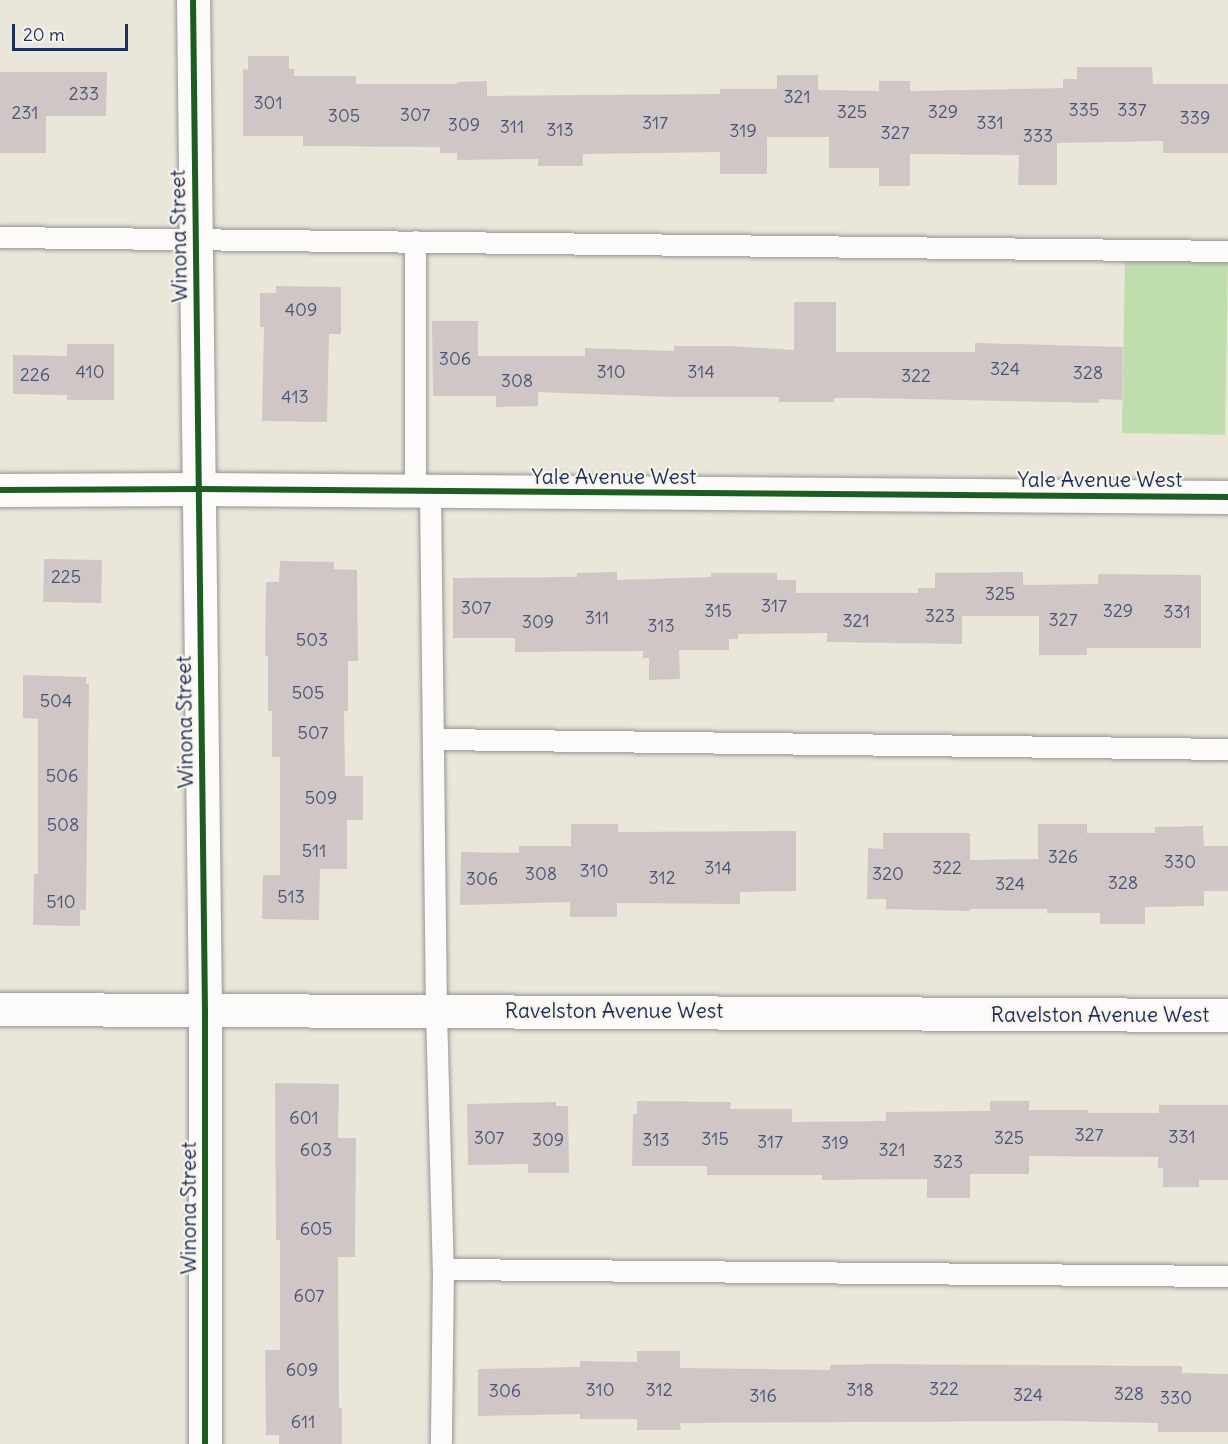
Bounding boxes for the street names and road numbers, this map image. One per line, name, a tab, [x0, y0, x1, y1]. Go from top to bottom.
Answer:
street label: Winona Street	[165, 169, 193, 303]
street label: Yale Avenue West	[532, 464, 696, 490]
street label: Yale Avenue West	[1018, 467, 1182, 493]
street label: Winona Street	[171, 655, 199, 789]
street label: Ravelston Avenue West	[505, 998, 723, 1024]
street label: Ravelston Avenue West	[991, 1002, 1209, 1028]
street label: Winona Street	[176, 1142, 202, 1274]

